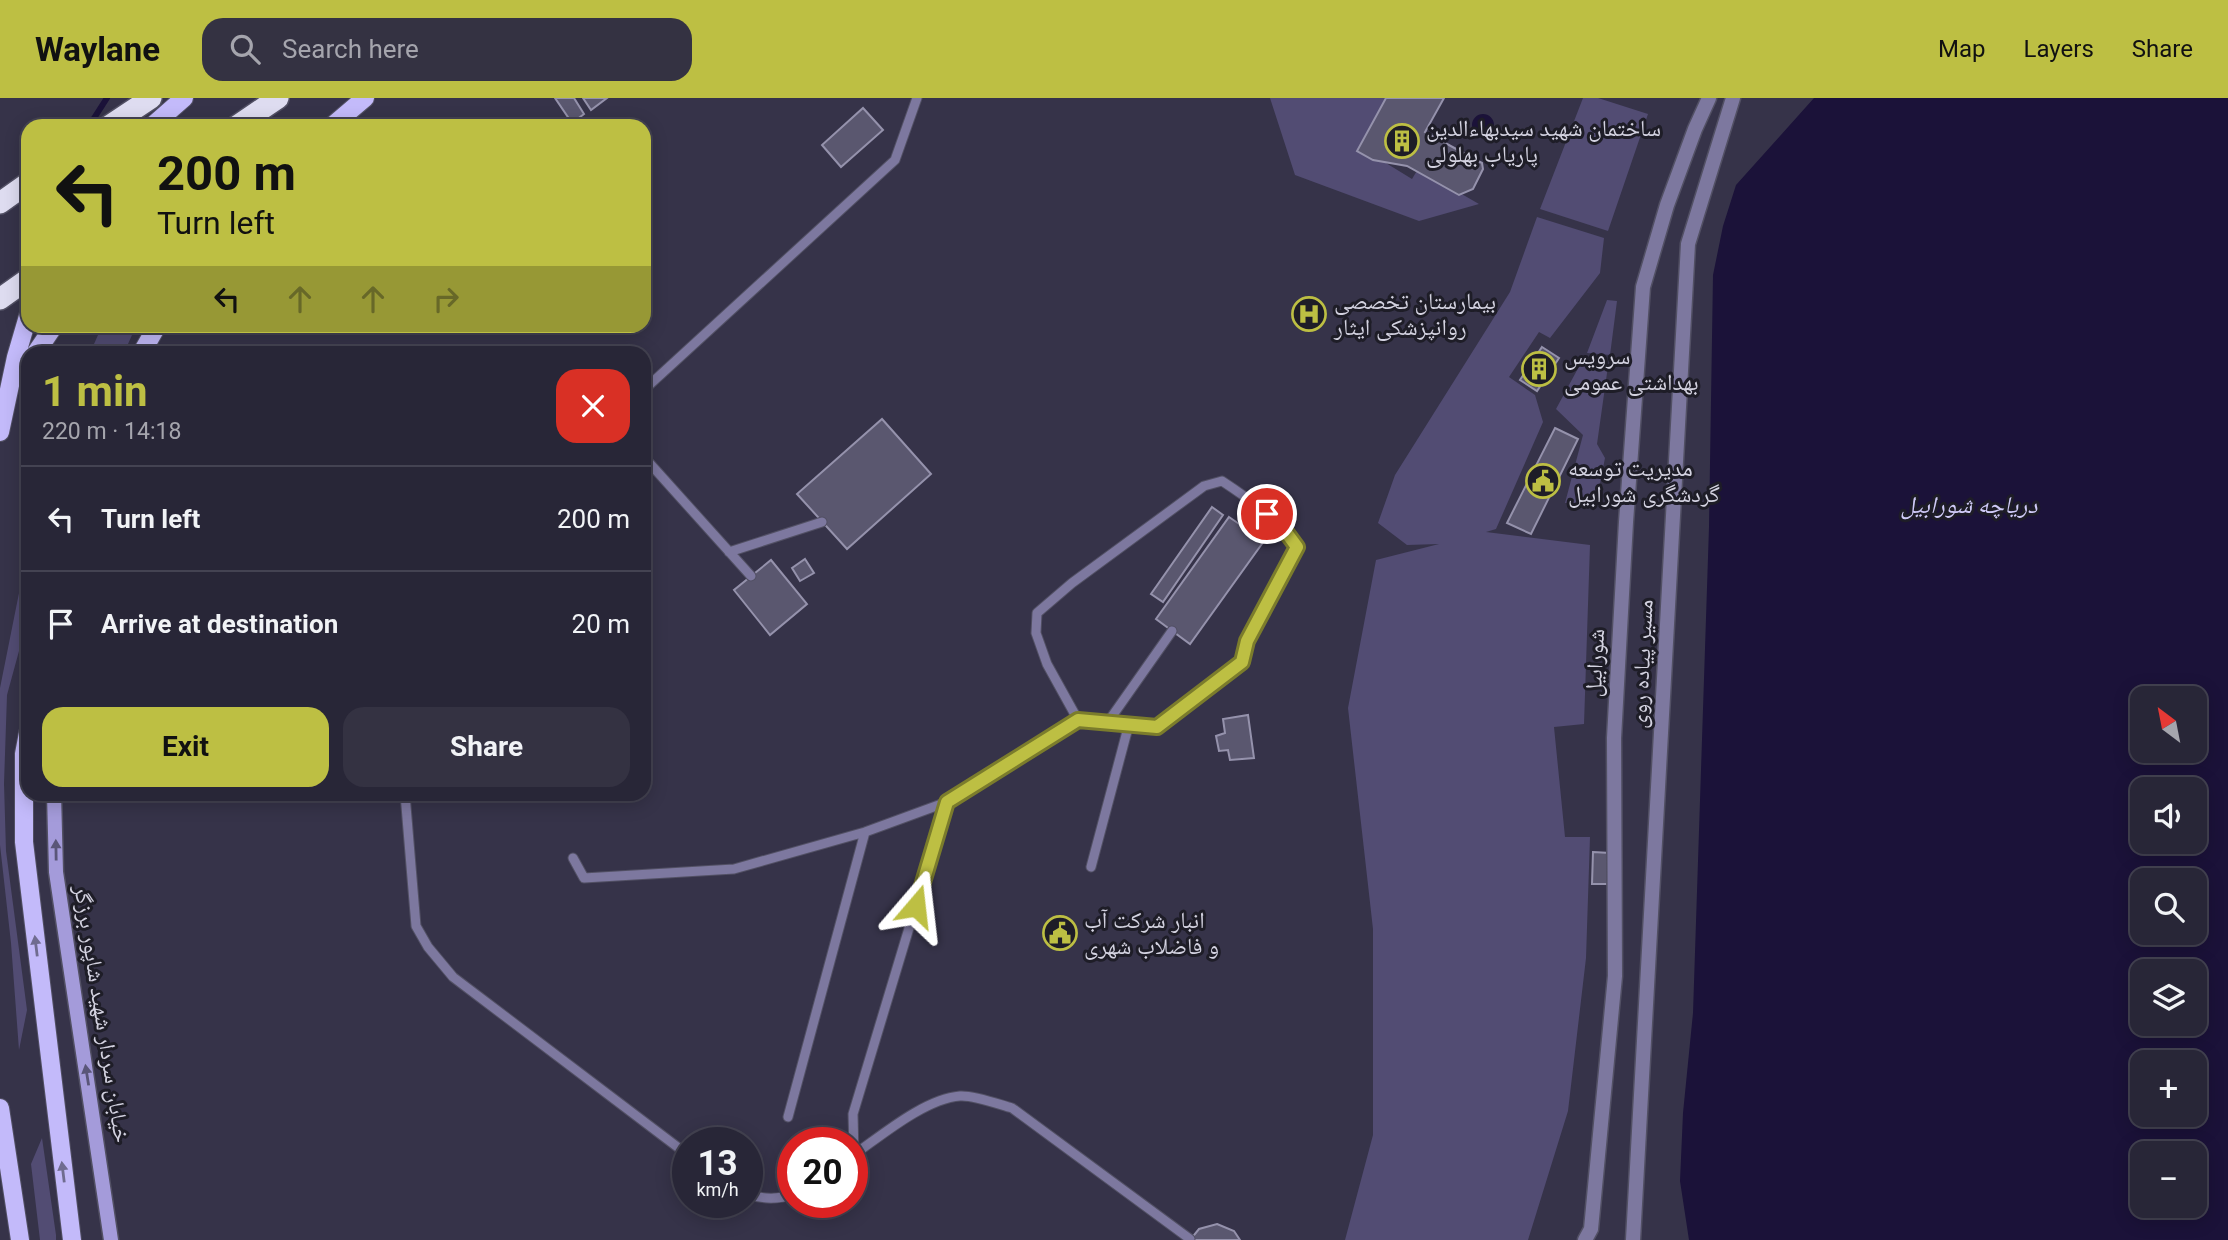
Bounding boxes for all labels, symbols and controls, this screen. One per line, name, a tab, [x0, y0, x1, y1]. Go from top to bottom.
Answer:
search box	[202, 18, 692, 81]
text: Waylane	[35, 30, 160, 69]
icon: search	[226, 30, 264, 68]
text: Search here	[282, 34, 419, 64]
text: Map	[1938, 35, 1986, 63]
text: Layers	[2024, 35, 2094, 63]
text: Share	[2132, 35, 2193, 63]
place label: ساختمان شهید سیدبهاءالدین پاریاب بهلولی	[1426, 115, 1661, 168]
building icon: ساختمان شهید سیدبهاءالدین پاریاب بهلولی	[1383, 122, 1421, 160]
text: 200 m	[157, 145, 296, 202]
icon: left	[42, 147, 133, 238]
text: Turn left	[157, 204, 275, 242]
icon: left	[208, 280, 246, 318]
icon: ahead	[281, 280, 319, 318]
icon: ahead	[354, 280, 392, 318]
icon: right	[427, 280, 465, 318]
place label: بیمارستان تخصصی روانپزشکی ایثار	[1333, 288, 1496, 341]
hospital icon: بیمارستان تخصصی روانپزشکی ایثار	[1290, 295, 1328, 333]
place label: سرویس بهداشتی عمومی	[1564, 343, 1699, 396]
building icon: سرویس بهداشتی عمومی	[1520, 350, 1558, 388]
text: 1 min	[42, 367, 148, 416]
button: close	[556, 369, 630, 443]
text: 220 m · 14:18	[42, 418, 181, 445]
place label: مدیریت توسعه گردشگری شورابیل	[1568, 455, 1720, 508]
public building icon: مدیریت توسعه گردشگری شورابیل	[1524, 462, 1562, 500]
pin	[1237, 484, 1297, 544]
water label: دریاچه شورابیل	[1901, 491, 2038, 520]
icon: arrive	[1248, 495, 1286, 533]
icon: left	[42, 500, 80, 538]
text: Turn left	[101, 504, 200, 534]
text: 200 m	[557, 504, 630, 534]
street label: مسیر پیاده روی	[1625, 599, 1659, 729]
icon: arrive	[42, 605, 80, 643]
text: Arrive at destination	[101, 609, 338, 639]
text: 20 m	[572, 609, 630, 639]
street label: شورابیل	[1580, 628, 1610, 698]
north arrow	[2130, 686, 2207, 763]
map controls	[2130, 686, 2207, 1218]
button: Exit	[42, 707, 329, 787]
button: Share	[343, 707, 630, 787]
button: sound	[2130, 777, 2207, 854]
one-way arrow	[50, 839, 61, 861]
button: search	[2130, 868, 2207, 945]
position arrow	[879, 869, 953, 943]
street label: خیابان سردار شهید شاپور برزگر	[68, 882, 136, 1145]
place label: انبار شرکت آب و فاضلاب شهری	[1084, 907, 1219, 960]
public building icon: انبار شرکت آب و فاضلاب شهری	[1041, 914, 1079, 952]
one-way arrow	[30, 935, 41, 957]
button: layers	[2130, 959, 2207, 1036]
button: +	[2130, 1050, 2207, 1127]
one-way arrow	[81, 1064, 92, 1086]
speed limit sign: 20	[777, 1127, 868, 1218]
button: −	[2130, 1141, 2207, 1218]
text: 13	[697, 1143, 738, 1184]
one-way arrow	[58, 1161, 69, 1183]
text: km/h	[696, 1179, 739, 1200]

